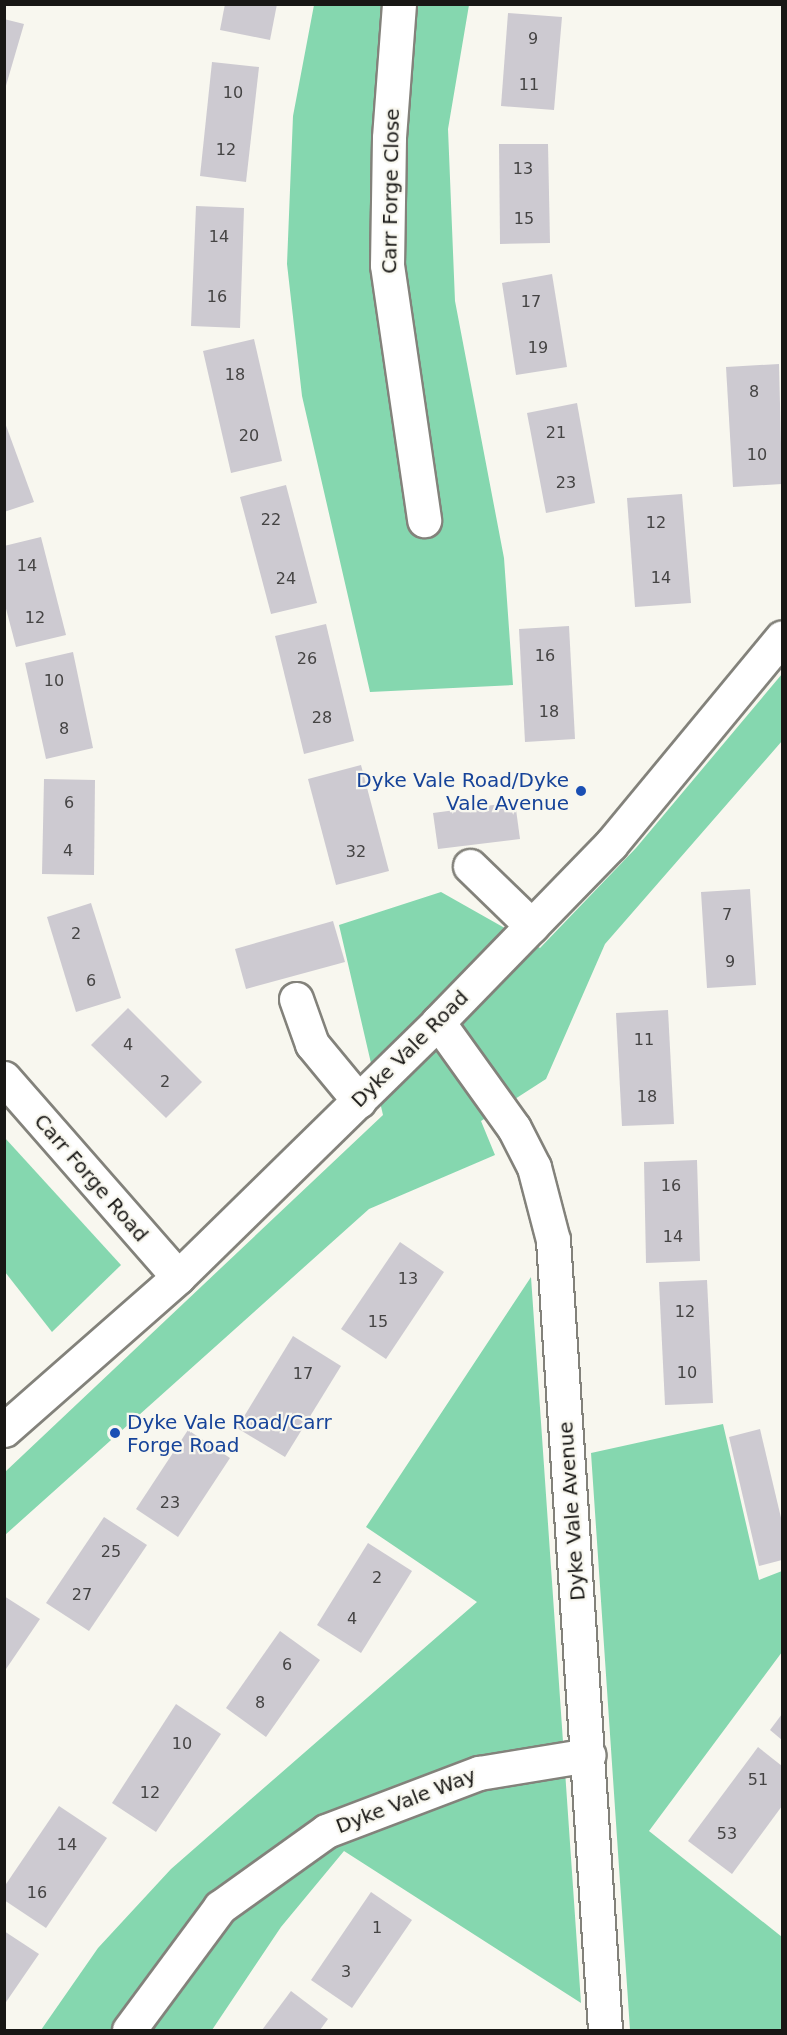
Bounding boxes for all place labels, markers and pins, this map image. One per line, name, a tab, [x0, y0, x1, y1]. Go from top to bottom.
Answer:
place label: Dyke Vale Road/Dyke Vale Avenue	[356, 768, 569, 815]
marker: Dyke Vale Road/Dyke Vale Avenue	[574, 784, 588, 798]
place label: Dyke Vale Road/Carr Forge Road	[127, 1410, 332, 1457]
marker: Dyke Vale Road/Carr Forge Road	[108, 1426, 122, 1440]

